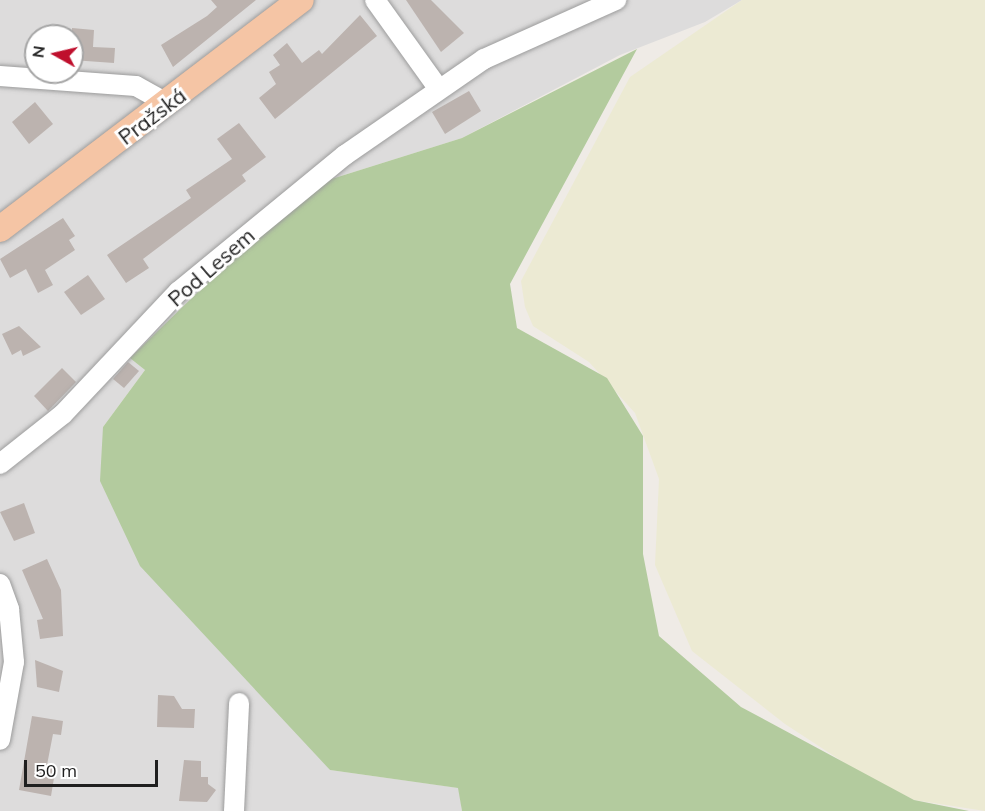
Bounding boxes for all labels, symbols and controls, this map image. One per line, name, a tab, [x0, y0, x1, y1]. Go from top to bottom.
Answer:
north arrow	[24, 24, 84, 84]
text: N	[27, 44, 49, 59]
street label: Pražská	[113, 82, 191, 150]
street label: Pod Lesem	[163, 223, 259, 311]
scale bar	[27, 748, 160, 786]
text: 50 m	[35, 759, 77, 782]

